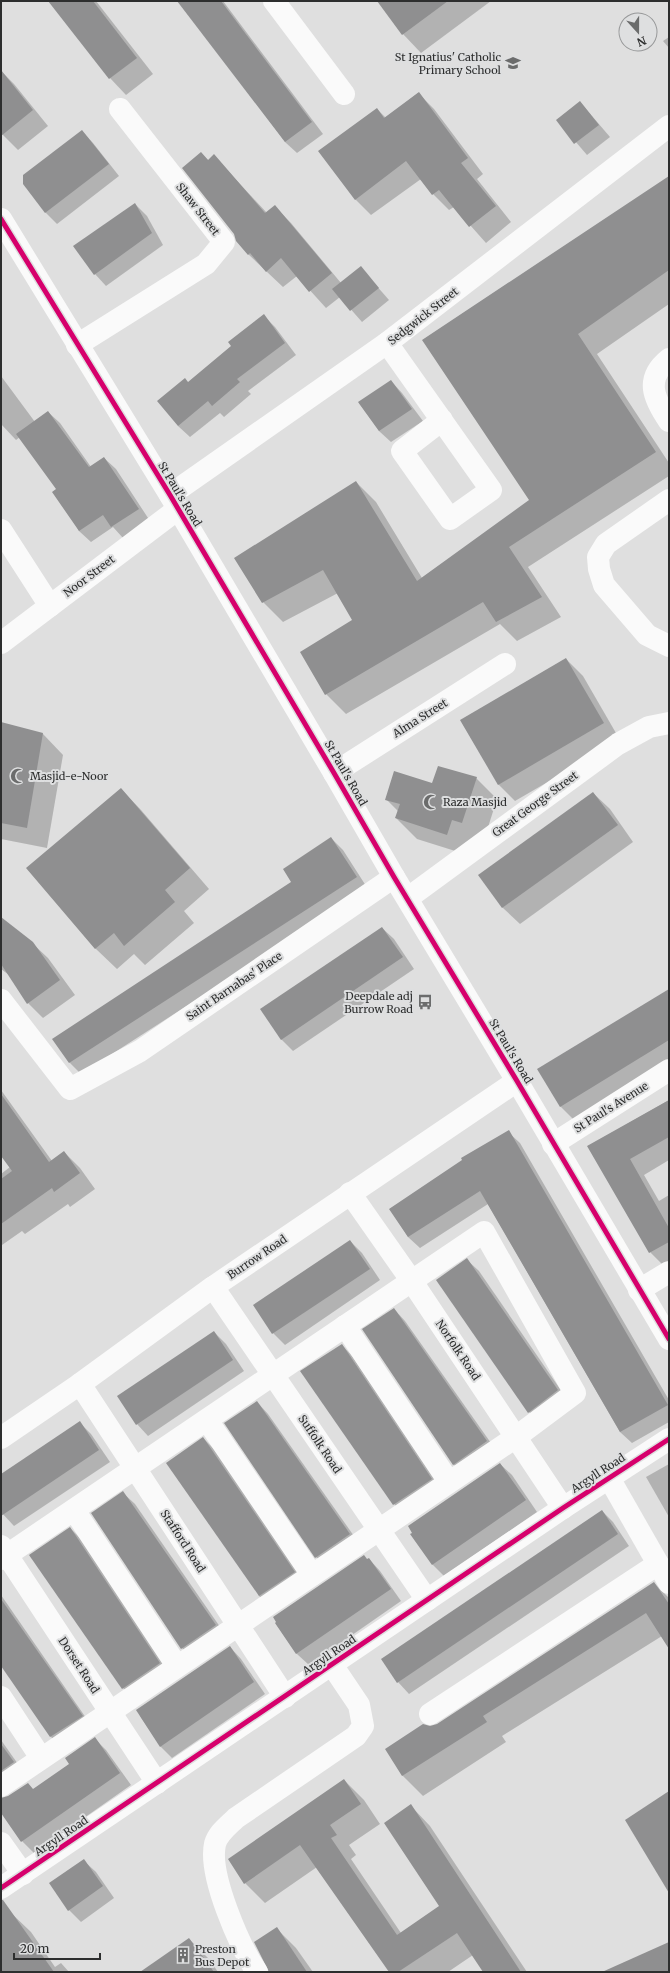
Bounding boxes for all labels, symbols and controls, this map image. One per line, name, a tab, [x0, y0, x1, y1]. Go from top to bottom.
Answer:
north arrow	[618, 12, 658, 52]
text: N	[635, 33, 648, 50]
place label: St Ignatius' Catholic Primary School	[395, 50, 502, 77]
school or university icon: St Ignatius' Catholic Primary School	[504, 54, 522, 72]
street label: Shaw Street	[173, 180, 223, 239]
street label: Sedgwick Street	[385, 284, 462, 348]
street label: St Paul's Road	[155, 459, 205, 529]
street label: Noor Street	[61, 552, 118, 600]
street label: Alma Street	[389, 695, 451, 741]
street label: St Paul's Road	[322, 738, 371, 809]
mosque icon: Masjid-e-Noor	[9, 767, 27, 785]
street label: Great George Street	[489, 768, 581, 840]
place label: Masjid-e-Noor	[30, 769, 108, 783]
mosque icon: Raza Masjid	[422, 793, 440, 811]
place label: Raza Masjid	[443, 795, 507, 809]
street label: Saint Barnabas' Place	[183, 948, 285, 1023]
place label: Deepdale adj Burrow Road	[344, 989, 413, 1016]
bus stop icon: Deepdale adj Burrow Road	[416, 993, 434, 1011]
street label: St Paul's Road	[486, 1016, 536, 1086]
street label: St Paul's Avenue	[571, 1078, 651, 1135]
street label: Burrow Road	[225, 1232, 290, 1282]
street label: Norfolk Road	[433, 1317, 484, 1383]
street label: Suffolk Road	[295, 1412, 345, 1476]
street label: Argyll Road	[567, 1450, 628, 1496]
street label: Stafford Road	[158, 1507, 209, 1575]
street label: Argyll Road	[299, 1632, 359, 1679]
street label: Dorset Road	[56, 1634, 103, 1696]
street label: Argyll Road	[31, 1813, 91, 1860]
scale bar	[14, 1935, 100, 1961]
text: 20 m	[20, 1941, 49, 1956]
place label: Preston Bus Depot	[195, 1942, 250, 1969]
building icon: Preston Bus Depot	[174, 1946, 192, 1964]

